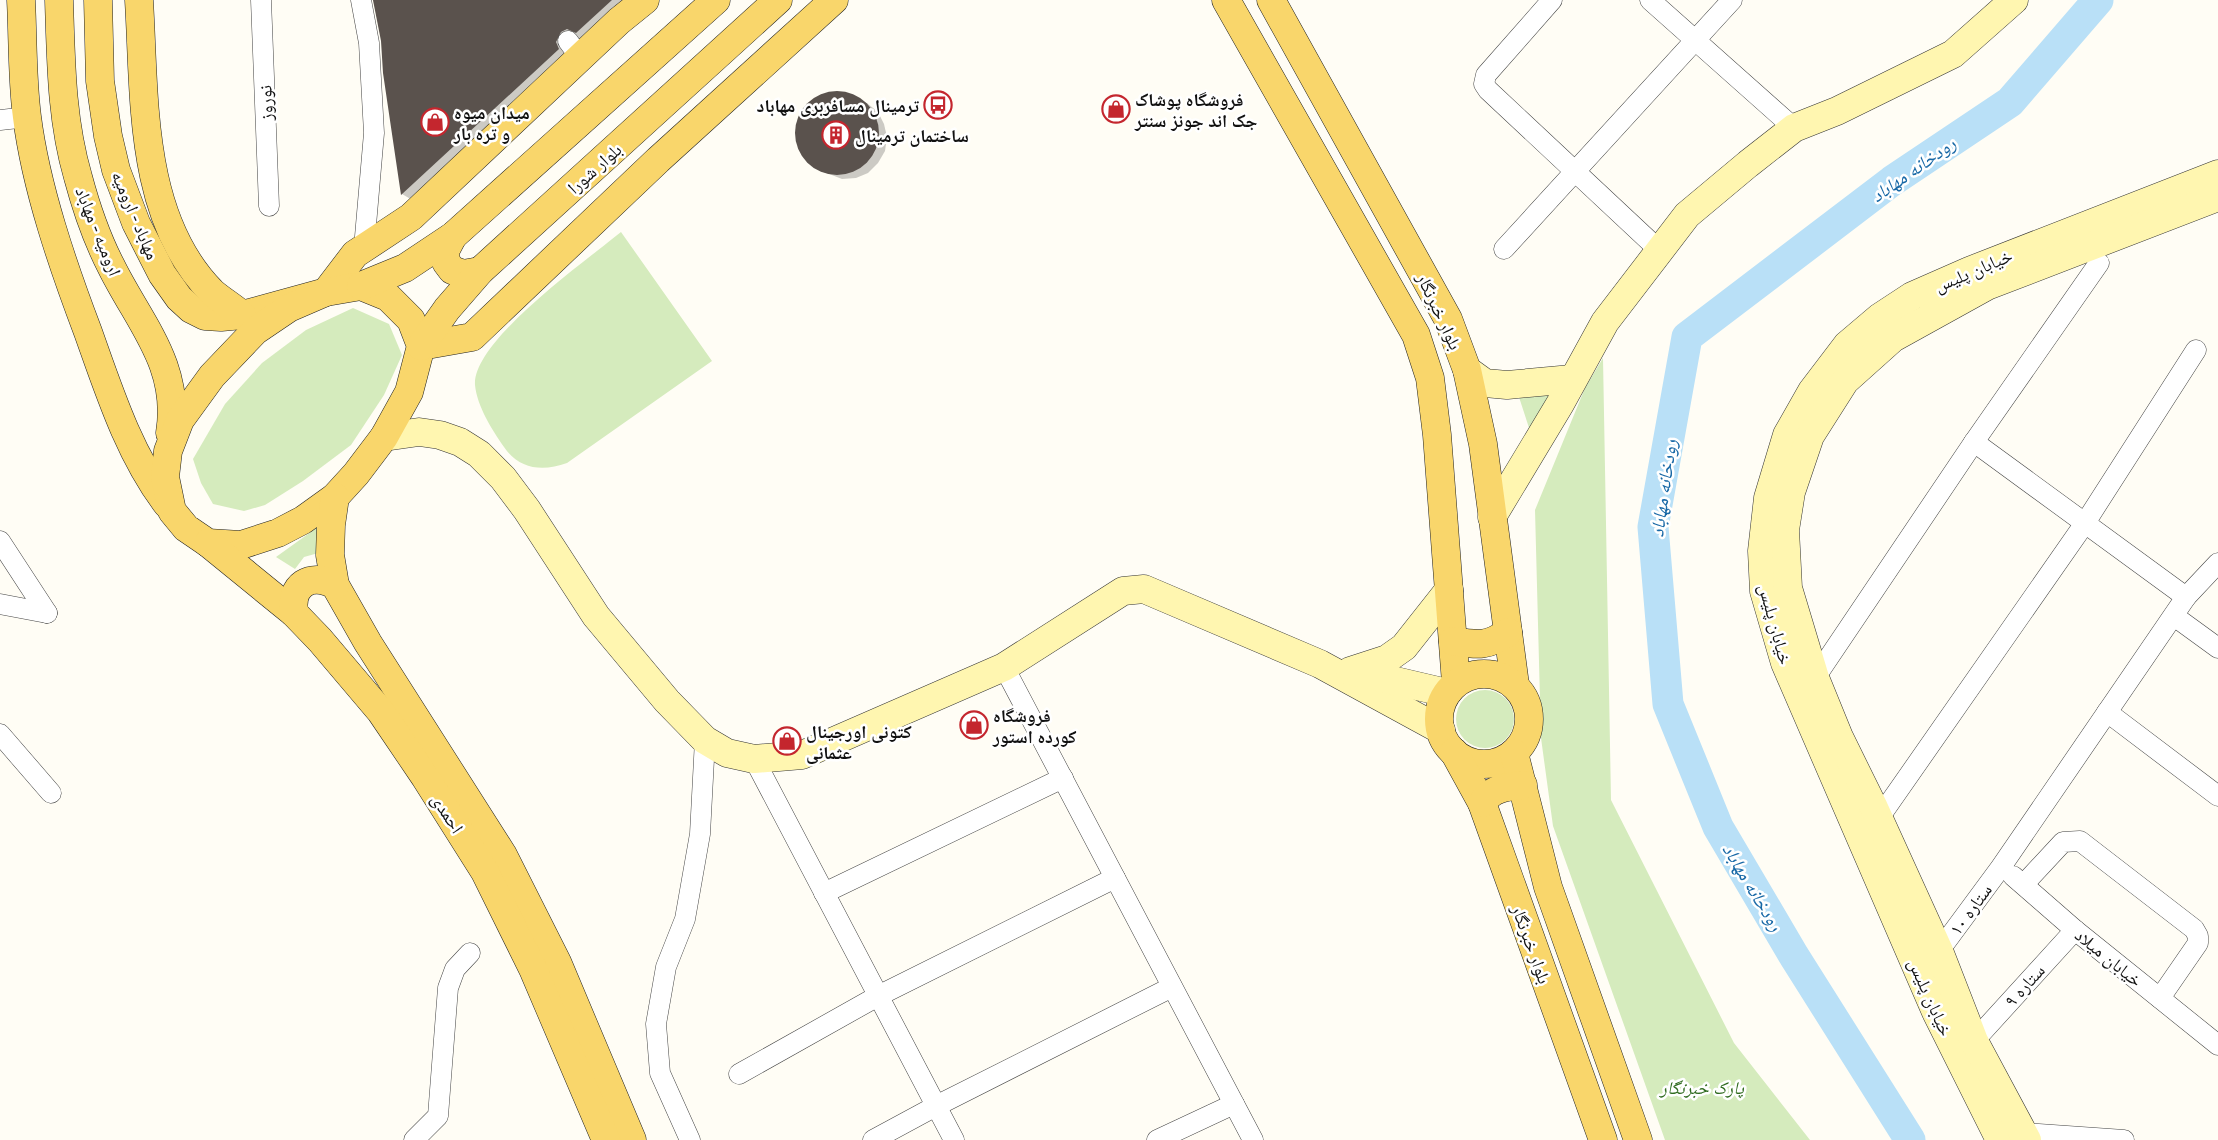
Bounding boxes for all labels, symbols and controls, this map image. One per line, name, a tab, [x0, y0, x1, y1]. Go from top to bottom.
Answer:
street label: نوروز	[252, 85, 278, 122]
place label: فروشگاه پوشاک جک اند جونز سنتر	[1134, 87, 1258, 132]
bus stop icon: ترمینال مسافربری مهاباد	[923, 90, 953, 120]
place label: ترمینال مسافربری مهاباد	[757, 93, 919, 117]
shop icon: فروشگاه پوشاک جک اند جونز سنتر	[1101, 94, 1131, 124]
place label: میدان میوه و تره بار	[453, 100, 530, 145]
shop icon: میدان میوه و تره بار	[420, 107, 450, 137]
building icon: ساختمان ترمینال	[821, 120, 851, 150]
place label: ساختمان ترمینال	[855, 123, 969, 147]
water label: رودخانه مهاباد	[1865, 130, 1961, 208]
street label: بلوار شورا	[562, 137, 626, 199]
street label: مهاباد - ارومیه	[107, 167, 165, 263]
street label: ارومیه - مهاباد	[70, 183, 128, 279]
street label: خیابان پلیس	[1930, 243, 2016, 297]
street label: بلوار خبرنگار	[1411, 268, 1468, 353]
water label: رودخانه مهاباد	[1643, 437, 1683, 539]
street label: خیابان پلیس	[1754, 581, 1798, 667]
place label: فروشگاه کورده استور	[992, 703, 1076, 748]
shop icon: فروشگاه کورده استور	[959, 710, 989, 740]
place label: کتونی اورجینال عثمانی	[806, 719, 912, 764]
shop icon: کتونی اورجینال عثمانی	[772, 726, 802, 756]
street label: احمدی	[426, 789, 470, 837]
water label: رودخانه مهاباد	[1717, 838, 1789, 936]
street label: ستاره ۱۰	[1943, 878, 1997, 940]
street label: بلوار خبرنگار	[1506, 900, 1557, 987]
street label: خیابان میلاد	[2070, 922, 2148, 992]
street label: خیابان پلیس	[1903, 954, 1959, 1040]
street label: ستاره ۹	[1998, 958, 2050, 1012]
park label: پارک خبرنگار	[1658, 1075, 1745, 1099]

